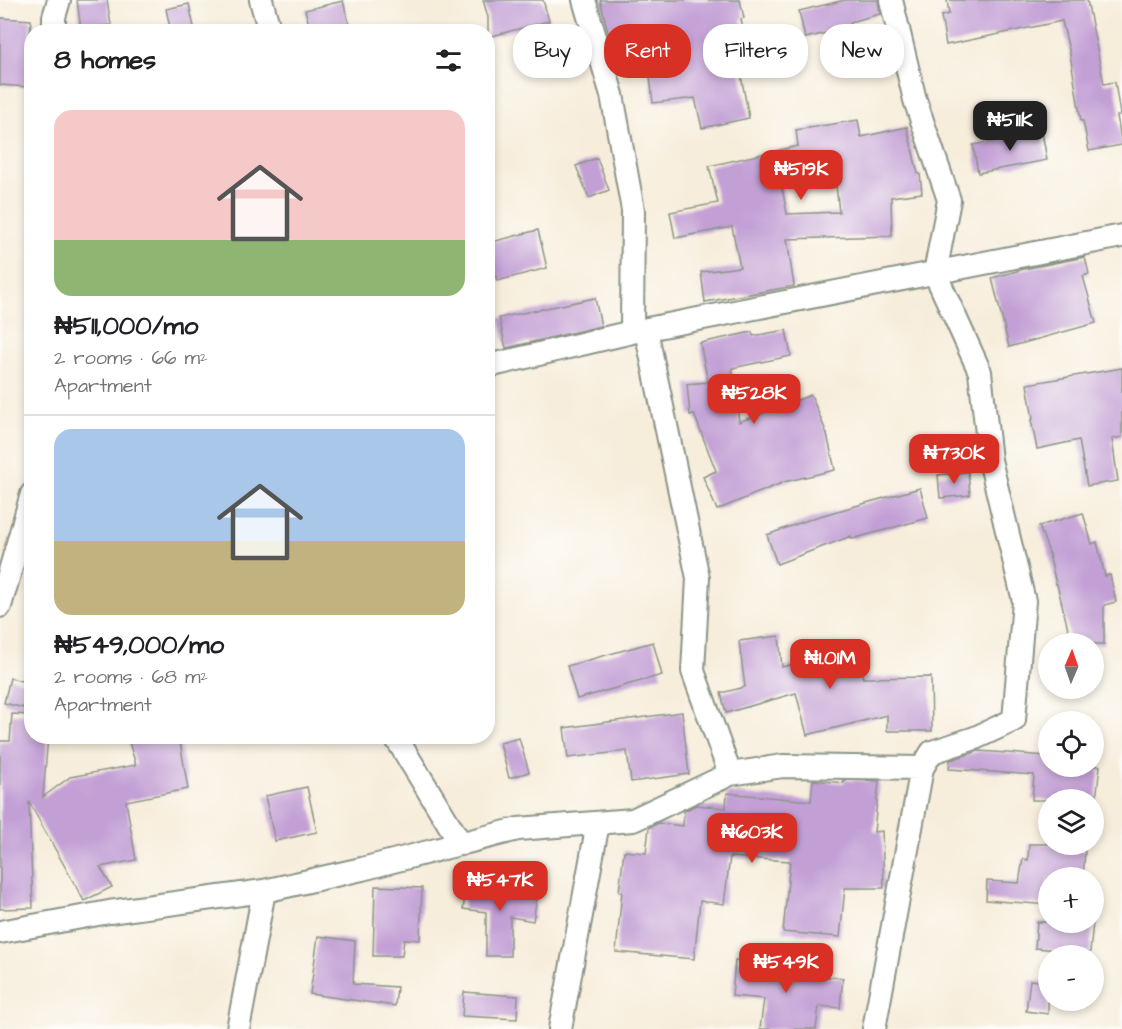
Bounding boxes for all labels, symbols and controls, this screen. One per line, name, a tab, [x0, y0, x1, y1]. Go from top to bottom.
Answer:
chip: Buy	[513, 24, 592, 78]
chip: Rent	[604, 24, 691, 78]
chip: Filters	[703, 24, 808, 78]
chip: New	[820, 24, 904, 78]
text: 8 homes	[54, 42, 156, 78]
icon: filters	[432, 44, 465, 77]
pin: ₦511K	[968, 101, 1052, 152]
text: ₦511K	[987, 106, 1033, 134]
icon: home	[206, 149, 314, 257]
pin: ₦519K	[759, 150, 843, 201]
text: ₦519K	[774, 155, 828, 183]
text: ₦511,000/mo	[54, 308, 198, 344]
text: 2 rooms · 66 m²	[54, 344, 208, 372]
text: Apartment	[54, 372, 152, 400]
pin: ₦528K	[712, 374, 796, 425]
text: ₦528K	[721, 379, 787, 407]
pin: ₦730K	[912, 434, 996, 485]
text: ₦730K	[923, 439, 985, 467]
icon: home	[206, 468, 314, 576]
text: ₦549,000/mo	[54, 627, 224, 663]
north arrow	[1038, 633, 1104, 699]
map controls	[1038, 633, 1104, 1011]
pin: ₦1.01M	[781, 639, 879, 690]
text: ₦1.01M	[804, 644, 856, 672]
text: 2 rooms · 68 m²	[54, 663, 208, 691]
text: Apartment	[54, 691, 152, 719]
button: locate	[1038, 711, 1104, 777]
button: layers	[1038, 789, 1104, 855]
pin: ₦603K	[710, 813, 794, 864]
text: ₦603K	[721, 818, 783, 846]
pin: ₦547K	[458, 861, 542, 912]
text: ₦547K	[467, 866, 533, 894]
button: +	[1038, 867, 1104, 933]
pin: ₦549K	[744, 943, 828, 994]
button: −	[1038, 945, 1104, 1011]
text: ₦549K	[753, 948, 819, 976]

